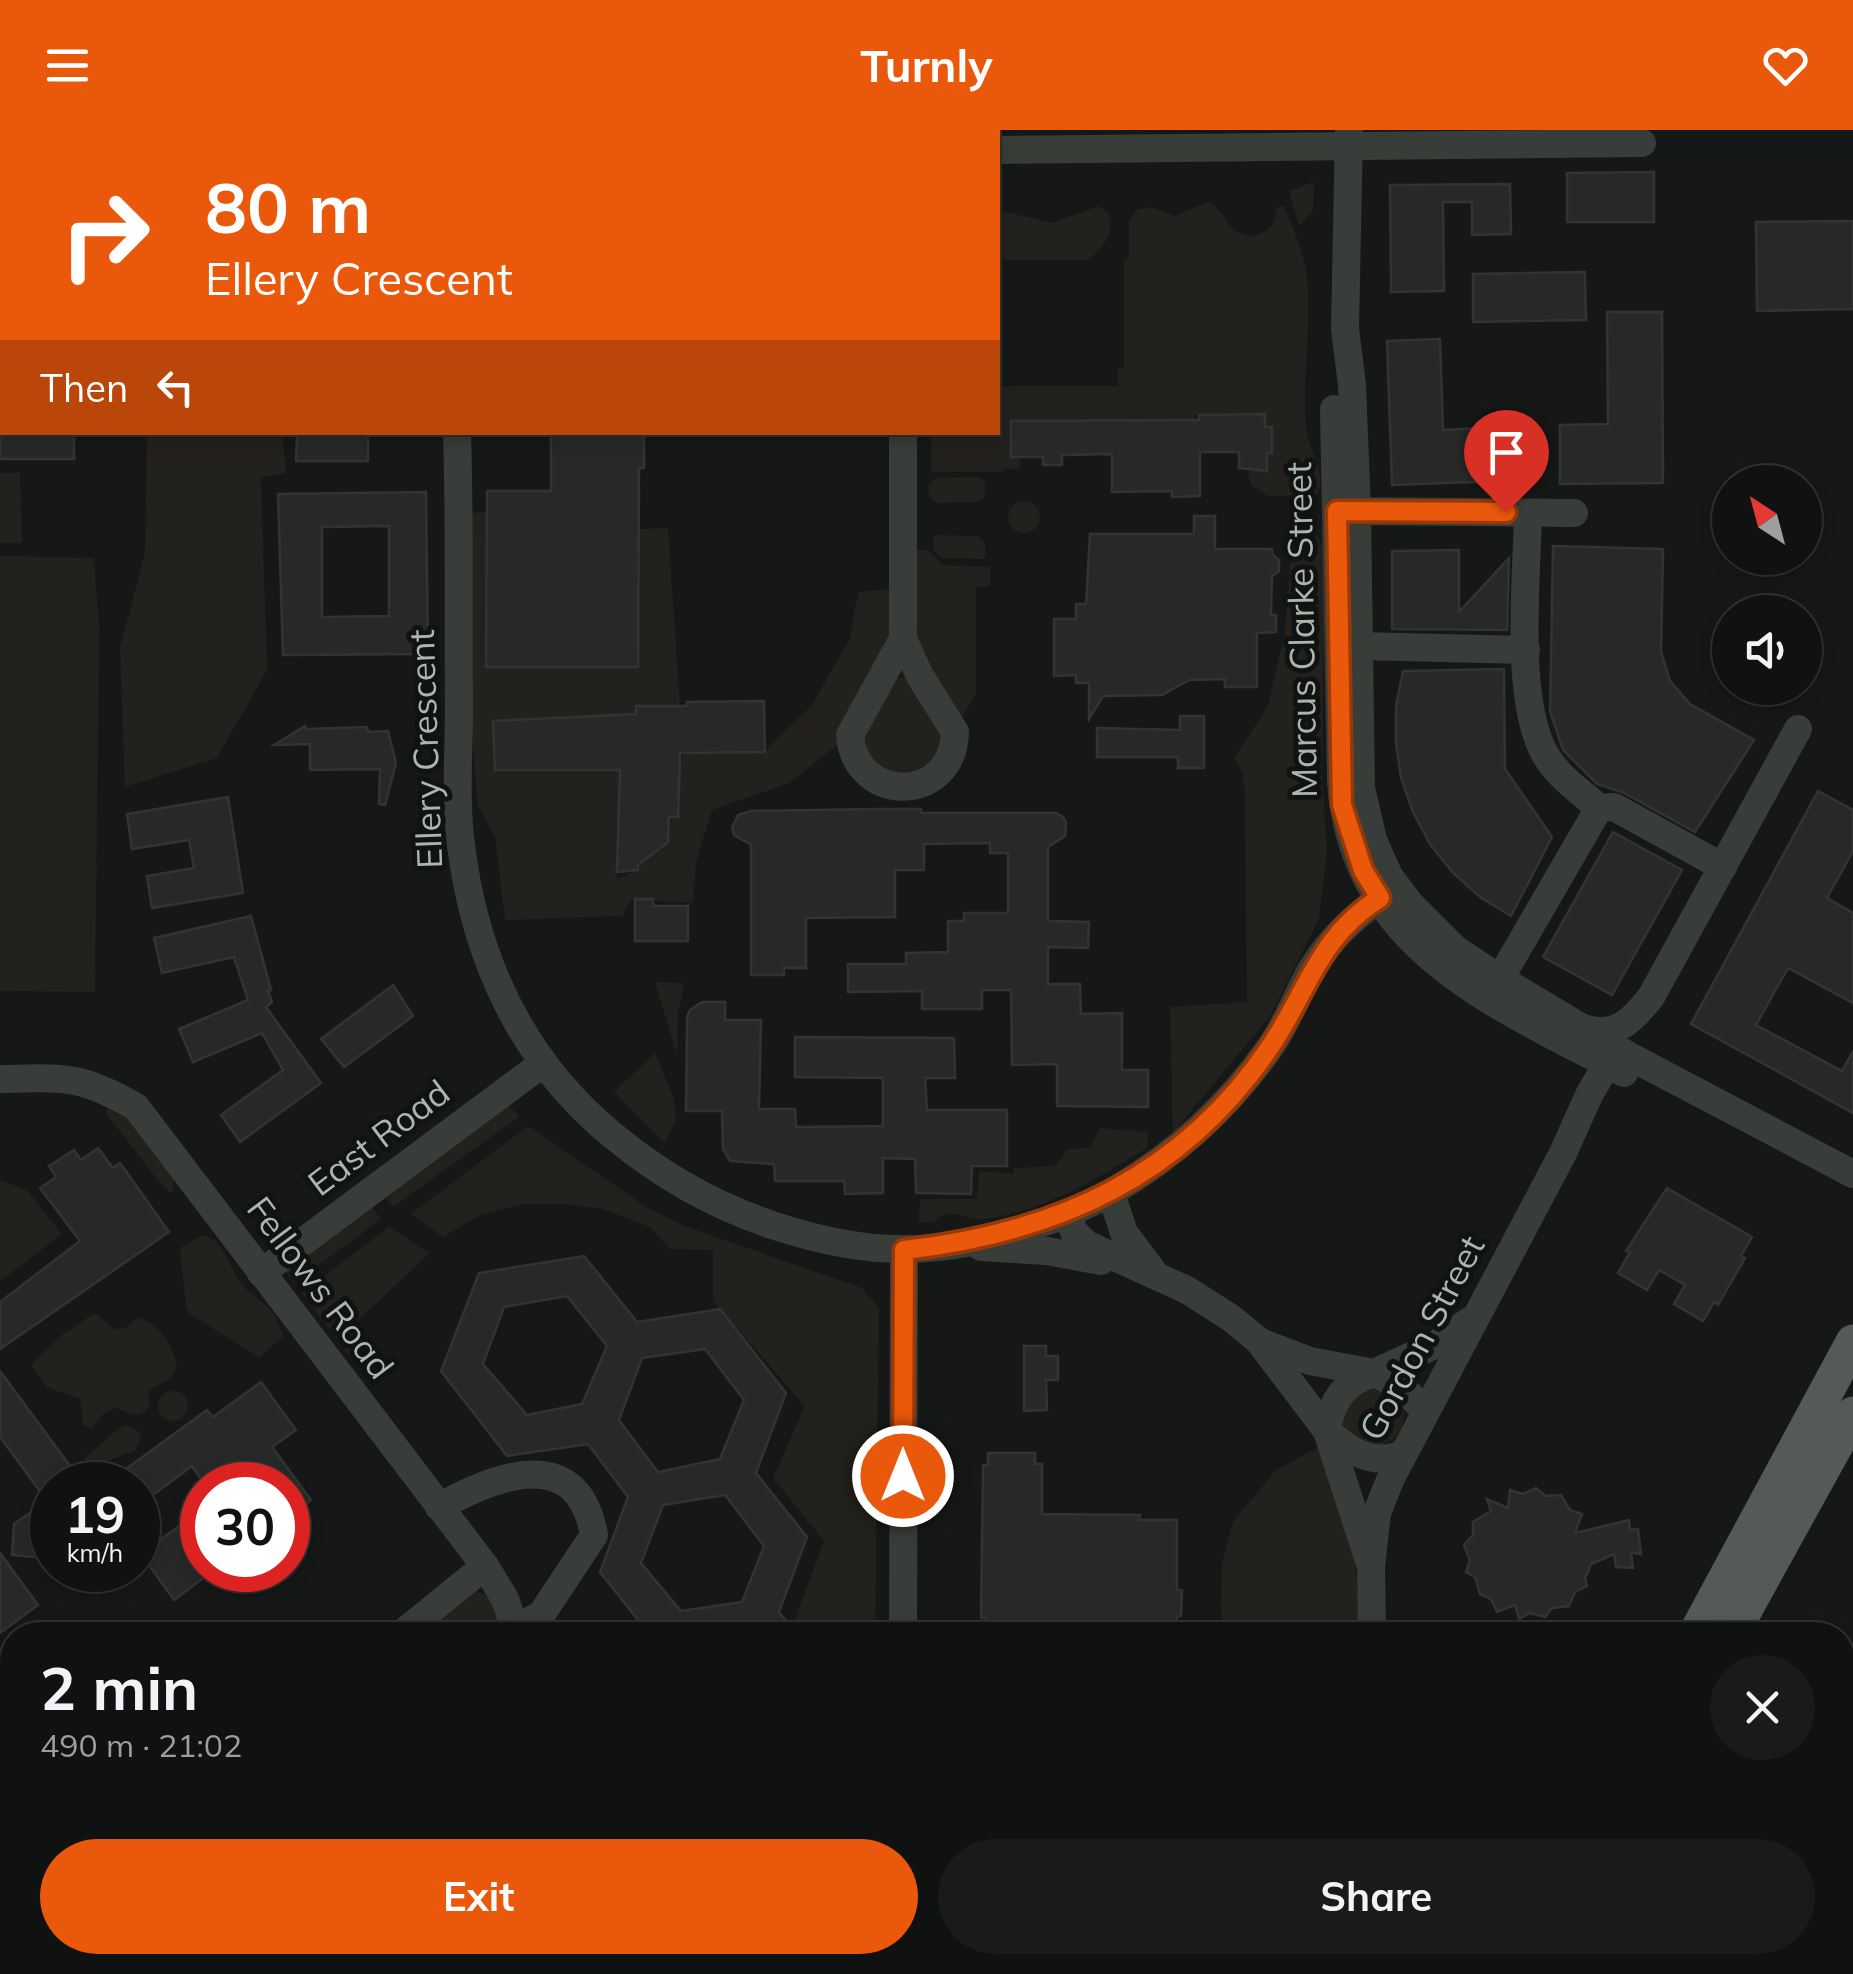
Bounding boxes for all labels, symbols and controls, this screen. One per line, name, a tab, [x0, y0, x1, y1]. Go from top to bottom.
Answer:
text: Turnly	[860, 37, 993, 93]
icon: menu	[40, 38, 95, 93]
icon: heart	[1758, 38, 1813, 93]
text: 80 m	[205, 163, 371, 251]
icon: right	[40, 170, 170, 300]
text: Ellery Crescent	[205, 250, 513, 306]
icon: left	[148, 360, 203, 415]
text: Then	[40, 364, 128, 412]
pin	[1464, 410, 1549, 513]
icon: arrive	[1479, 425, 1534, 480]
street label: Marcus Clarke Street	[1276, 462, 1326, 798]
north arrow	[1712, 465, 1822, 575]
map controls	[1712, 465, 1822, 705]
button: sound	[1712, 595, 1822, 705]
street label: Ellery Crescent	[399, 629, 451, 869]
street label: East Road	[299, 1070, 458, 1205]
street label: Fellows Road	[238, 1188, 404, 1387]
street label: Gordon Street	[1349, 1228, 1493, 1447]
position arrow	[851, 1424, 955, 1528]
speed limit sign: 30	[180, 1462, 310, 1592]
text: 19	[65, 1483, 125, 1546]
text: km/h	[67, 1537, 123, 1568]
text: 2 min	[40, 1650, 198, 1725]
button: close	[1710, 1655, 1815, 1760]
text: 490 m · 21:02	[40, 1725, 242, 1765]
button: Exit	[40, 1839, 918, 1954]
button: Share	[938, 1839, 1815, 1954]

